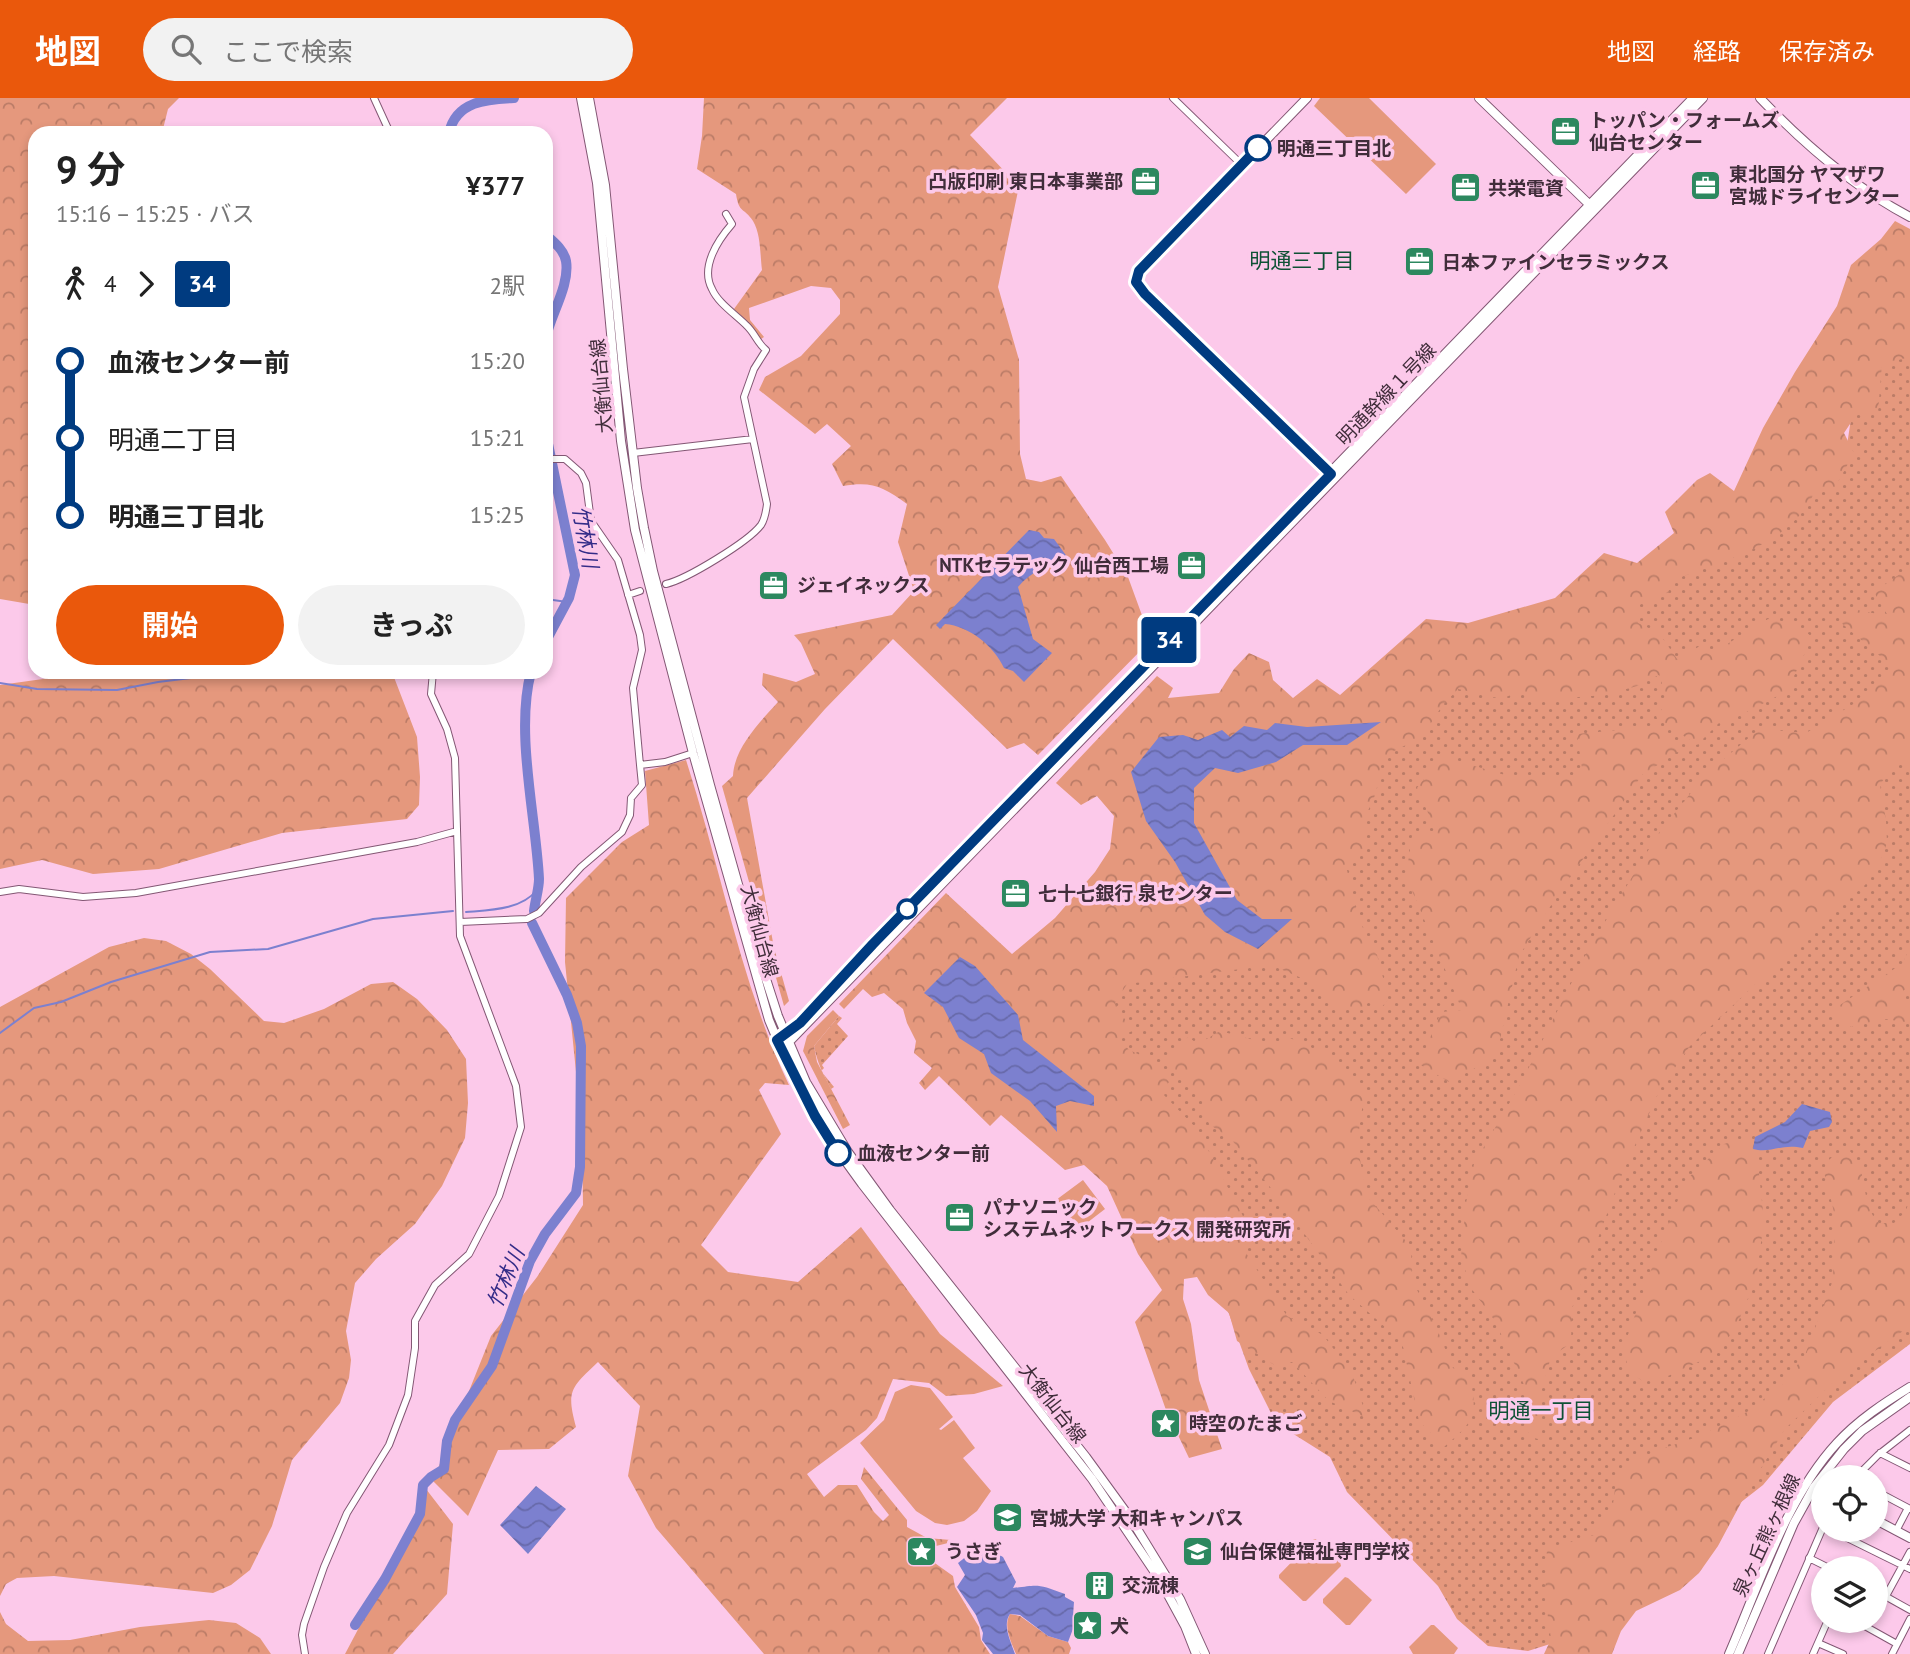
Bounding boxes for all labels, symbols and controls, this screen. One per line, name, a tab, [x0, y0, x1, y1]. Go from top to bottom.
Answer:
search box	[143, 18, 633, 81]
text: 地図	[35, 29, 101, 72]
icon: search	[167, 30, 205, 68]
text: ここで検索	[223, 35, 353, 68]
text: 地図	[1607, 36, 1655, 67]
text: 経路	[1693, 36, 1741, 67]
text: 保存済み	[1779, 36, 1875, 67]
place label: トッパン・フォームズ 仙台センター	[1589, 108, 1779, 154]
office icon: トッパン・フォームズ 仙台センター	[1549, 114, 1583, 148]
marker: 明通三丁目北	[1245, 135, 1271, 161]
place label: 明通三丁目北	[1277, 136, 1391, 160]
text: 9 分	[56, 144, 125, 193]
place label: 東北国分 ヤマザワ 宮城ドライセンター	[1729, 162, 1900, 208]
office icon: 凸版印刷 東日本事業部	[1129, 164, 1163, 198]
office icon: 東北国分 ヤマザワ 宮城ドライセンター	[1689, 168, 1723, 202]
text: ¥377	[466, 169, 525, 202]
place label: 凸版印刷 東日本事業部	[928, 169, 1123, 193]
office icon: 共栄電資	[1448, 171, 1482, 205]
place label: 共栄電資	[1488, 176, 1564, 200]
text: 15:16 – 15:25 · バス	[56, 199, 255, 228]
office icon: 日本ファインセラミックス	[1402, 245, 1436, 279]
district label: 明通三丁目	[1250, 247, 1355, 274]
place label: 日本ファインセラミックス	[1442, 250, 1669, 274]
icon: walk	[56, 265, 94, 303]
icon: forward	[127, 265, 165, 303]
text: 34	[189, 268, 216, 299]
text: 4	[104, 269, 117, 298]
text: 2駅	[489, 271, 525, 300]
street label: 大衡仙台線	[585, 338, 617, 434]
street label: 明通幹線１号線	[1331, 338, 1441, 450]
text: 血液センター前	[108, 346, 290, 379]
text: 15:20	[470, 346, 525, 375]
text: 明通二丁目	[108, 423, 238, 456]
text: 15:21	[470, 423, 525, 452]
text: 明通三丁目北	[108, 500, 264, 533]
text: 15:25	[470, 500, 525, 529]
water label: 竹林川	[567, 504, 605, 572]
office icon: NTKセラテック 仙台西工場	[1175, 548, 1209, 582]
place label: NTKセラテック 仙台西工場	[939, 553, 1169, 577]
office icon: ジェイネックス	[757, 568, 791, 602]
place label: ジェイネックス	[797, 573, 929, 597]
button: 開始	[56, 585, 284, 665]
button: きっぷ	[298, 585, 525, 665]
line badge: 34	[1138, 617, 1200, 663]
text: 34	[1155, 624, 1183, 655]
office icon: 七十七銀行 泉センター	[998, 876, 1032, 910]
place label: 七十七銀行 泉センター	[1038, 881, 1233, 905]
street label: 大衡仙台線	[736, 882, 784, 980]
unlabelled marker	[897, 899, 917, 919]
marker: 血液センター前	[825, 1140, 851, 1166]
place label: 血液センター前	[857, 1141, 990, 1165]
place label: パナソニック システムネットワークス 開発研究所	[983, 1195, 1291, 1241]
office icon: パナソニック システムネットワークス 開発研究所	[943, 1201, 977, 1235]
water label: 竹林川	[481, 1242, 531, 1312]
street label: 大衡仙台線	[1014, 1358, 1092, 1448]
district label: 明通一丁目	[1489, 1397, 1594, 1424]
place icon: 時空のたまご	[1149, 1406, 1183, 1440]
place label: 時空のたまご	[1189, 1411, 1302, 1435]
map controls	[1811, 1465, 1888, 1633]
button: locate	[1811, 1465, 1888, 1542]
street label: 泉ヶ丘熊ヶ根線	[1727, 1470, 1805, 1600]
school or university icon: 宮城大学 大和キャンパス	[990, 1501, 1024, 1535]
place label: 宮城大学 大和キャンパス	[1030, 1506, 1244, 1530]
place icon: うさぎ	[905, 1534, 939, 1568]
school or university icon: 仙台保健福祉専門学校	[1180, 1534, 1214, 1568]
place label: うさぎ	[945, 1539, 1002, 1563]
place label: 仙台保健福祉専門学校	[1220, 1539, 1410, 1563]
button: layers	[1811, 1556, 1888, 1633]
building icon: 交流棟	[1082, 1568, 1116, 1602]
place label: 交流棟	[1122, 1573, 1179, 1597]
place icon: 犬	[1070, 1609, 1104, 1643]
place label: 犬	[1110, 1614, 1129, 1638]

